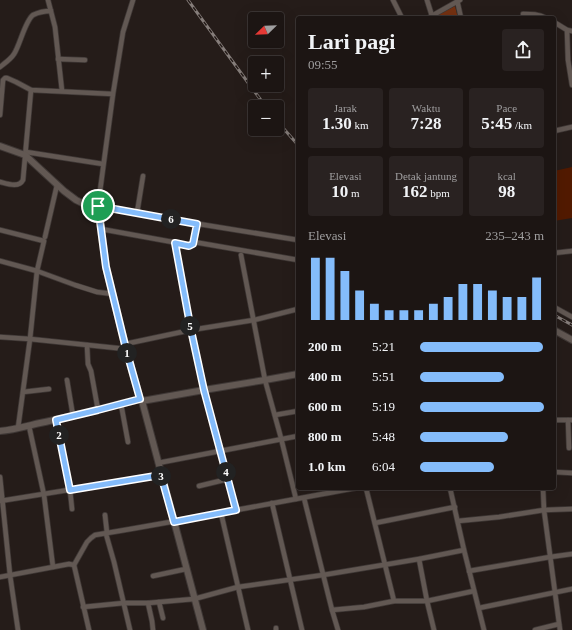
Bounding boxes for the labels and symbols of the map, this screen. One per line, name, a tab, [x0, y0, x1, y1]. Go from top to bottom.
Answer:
north arrow	[248, 12, 284, 48]
pin	[81, 189, 115, 223]
pin: 6	[161, 209, 181, 229]
pin: 5	[180, 316, 200, 336]
pin: 1	[117, 343, 137, 363]
pin: 2	[49, 425, 69, 445]
pin: 4	[216, 462, 236, 482]
pin: 3	[151, 466, 171, 486]

